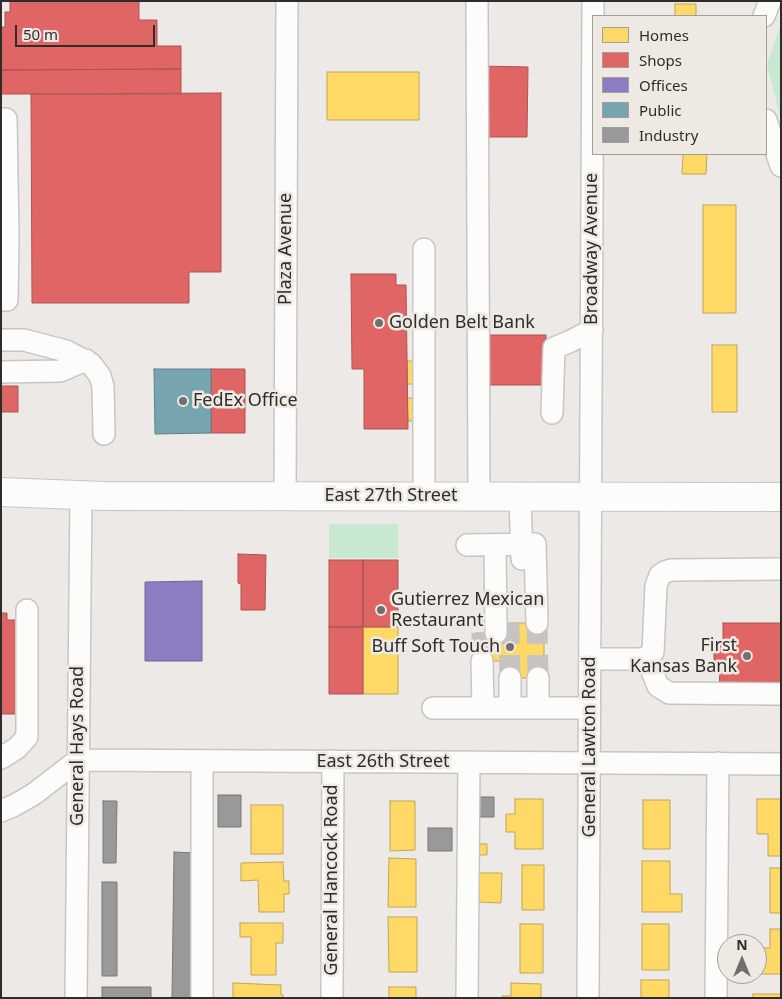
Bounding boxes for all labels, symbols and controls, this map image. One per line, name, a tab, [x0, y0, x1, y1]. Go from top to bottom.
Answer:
scale bar	[18, 15, 158, 47]
legend	[592, 15, 767, 155]
text: 50 m	[23, 24, 58, 44]
text: Homes	[639, 25, 689, 45]
text: Shops	[639, 50, 682, 70]
text: Offices	[639, 75, 688, 95]
text: Public	[639, 100, 682, 120]
text: Industry	[639, 125, 698, 145]
street label: Broadway Avenue	[581, 173, 603, 325]
street label: Plaza Avenue	[275, 193, 297, 305]
place label: Golden Belt Bank	[389, 312, 535, 334]
marker: Golden Belt Bank	[373, 317, 385, 329]
place label: FedEx Office	[193, 390, 298, 412]
marker: FedEx Office	[177, 395, 189, 407]
street label: East 27th Street	[324, 485, 458, 507]
place label: Gutierrez Mexican Restaurant	[391, 589, 544, 632]
marker: Gutierrez Mexican Restaurant	[375, 604, 387, 616]
place label: First Kansas Bank	[630, 635, 737, 678]
place label: Buff Soft Touch	[371, 636, 500, 658]
marker: Buff Soft Touch	[504, 641, 516, 653]
marker: First Kansas Bank	[741, 650, 753, 662]
street label: General Lawton Road	[579, 656, 601, 838]
street label: General Hays Road	[67, 666, 89, 826]
street label: East 26th Street	[316, 751, 450, 773]
street label: General Hancock Road	[321, 784, 343, 976]
north arrow	[717, 934, 767, 984]
text: N	[736, 935, 748, 954]

